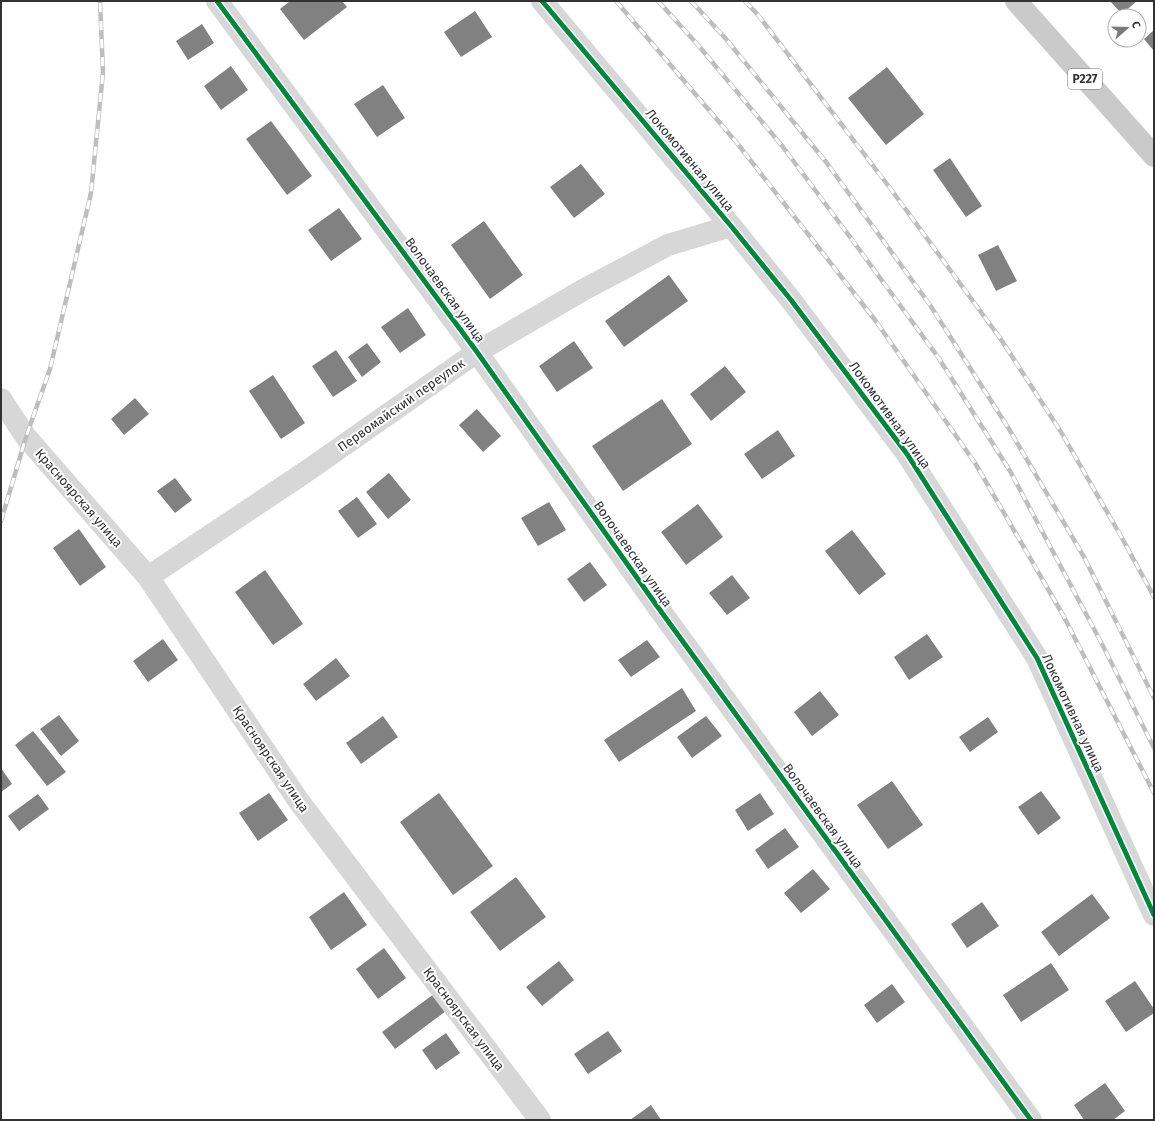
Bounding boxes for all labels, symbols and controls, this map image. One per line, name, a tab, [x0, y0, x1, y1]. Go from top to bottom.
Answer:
north arrow	[1107, 8, 1147, 48]
text: С	[1129, 20, 1143, 31]
road number: Р227	[1068, 69, 1102, 89]
street label: Локомотивная улица	[643, 106, 737, 214]
street label: Волочаевская улица	[402, 235, 488, 345]
street label: Первомайский переулок	[335, 355, 468, 455]
street label: Локомотивная улица	[846, 358, 934, 472]
street label: Красноярская улица	[32, 446, 126, 550]
street label: Волочаевская улица	[591, 498, 675, 610]
street label: Локомотивная улица	[1039, 651, 1107, 775]
street label: Красноярская улица	[230, 703, 312, 815]
street label: Волочаевская улица	[780, 761, 866, 871]
street label: Красноярская улица	[420, 964, 508, 1074]

